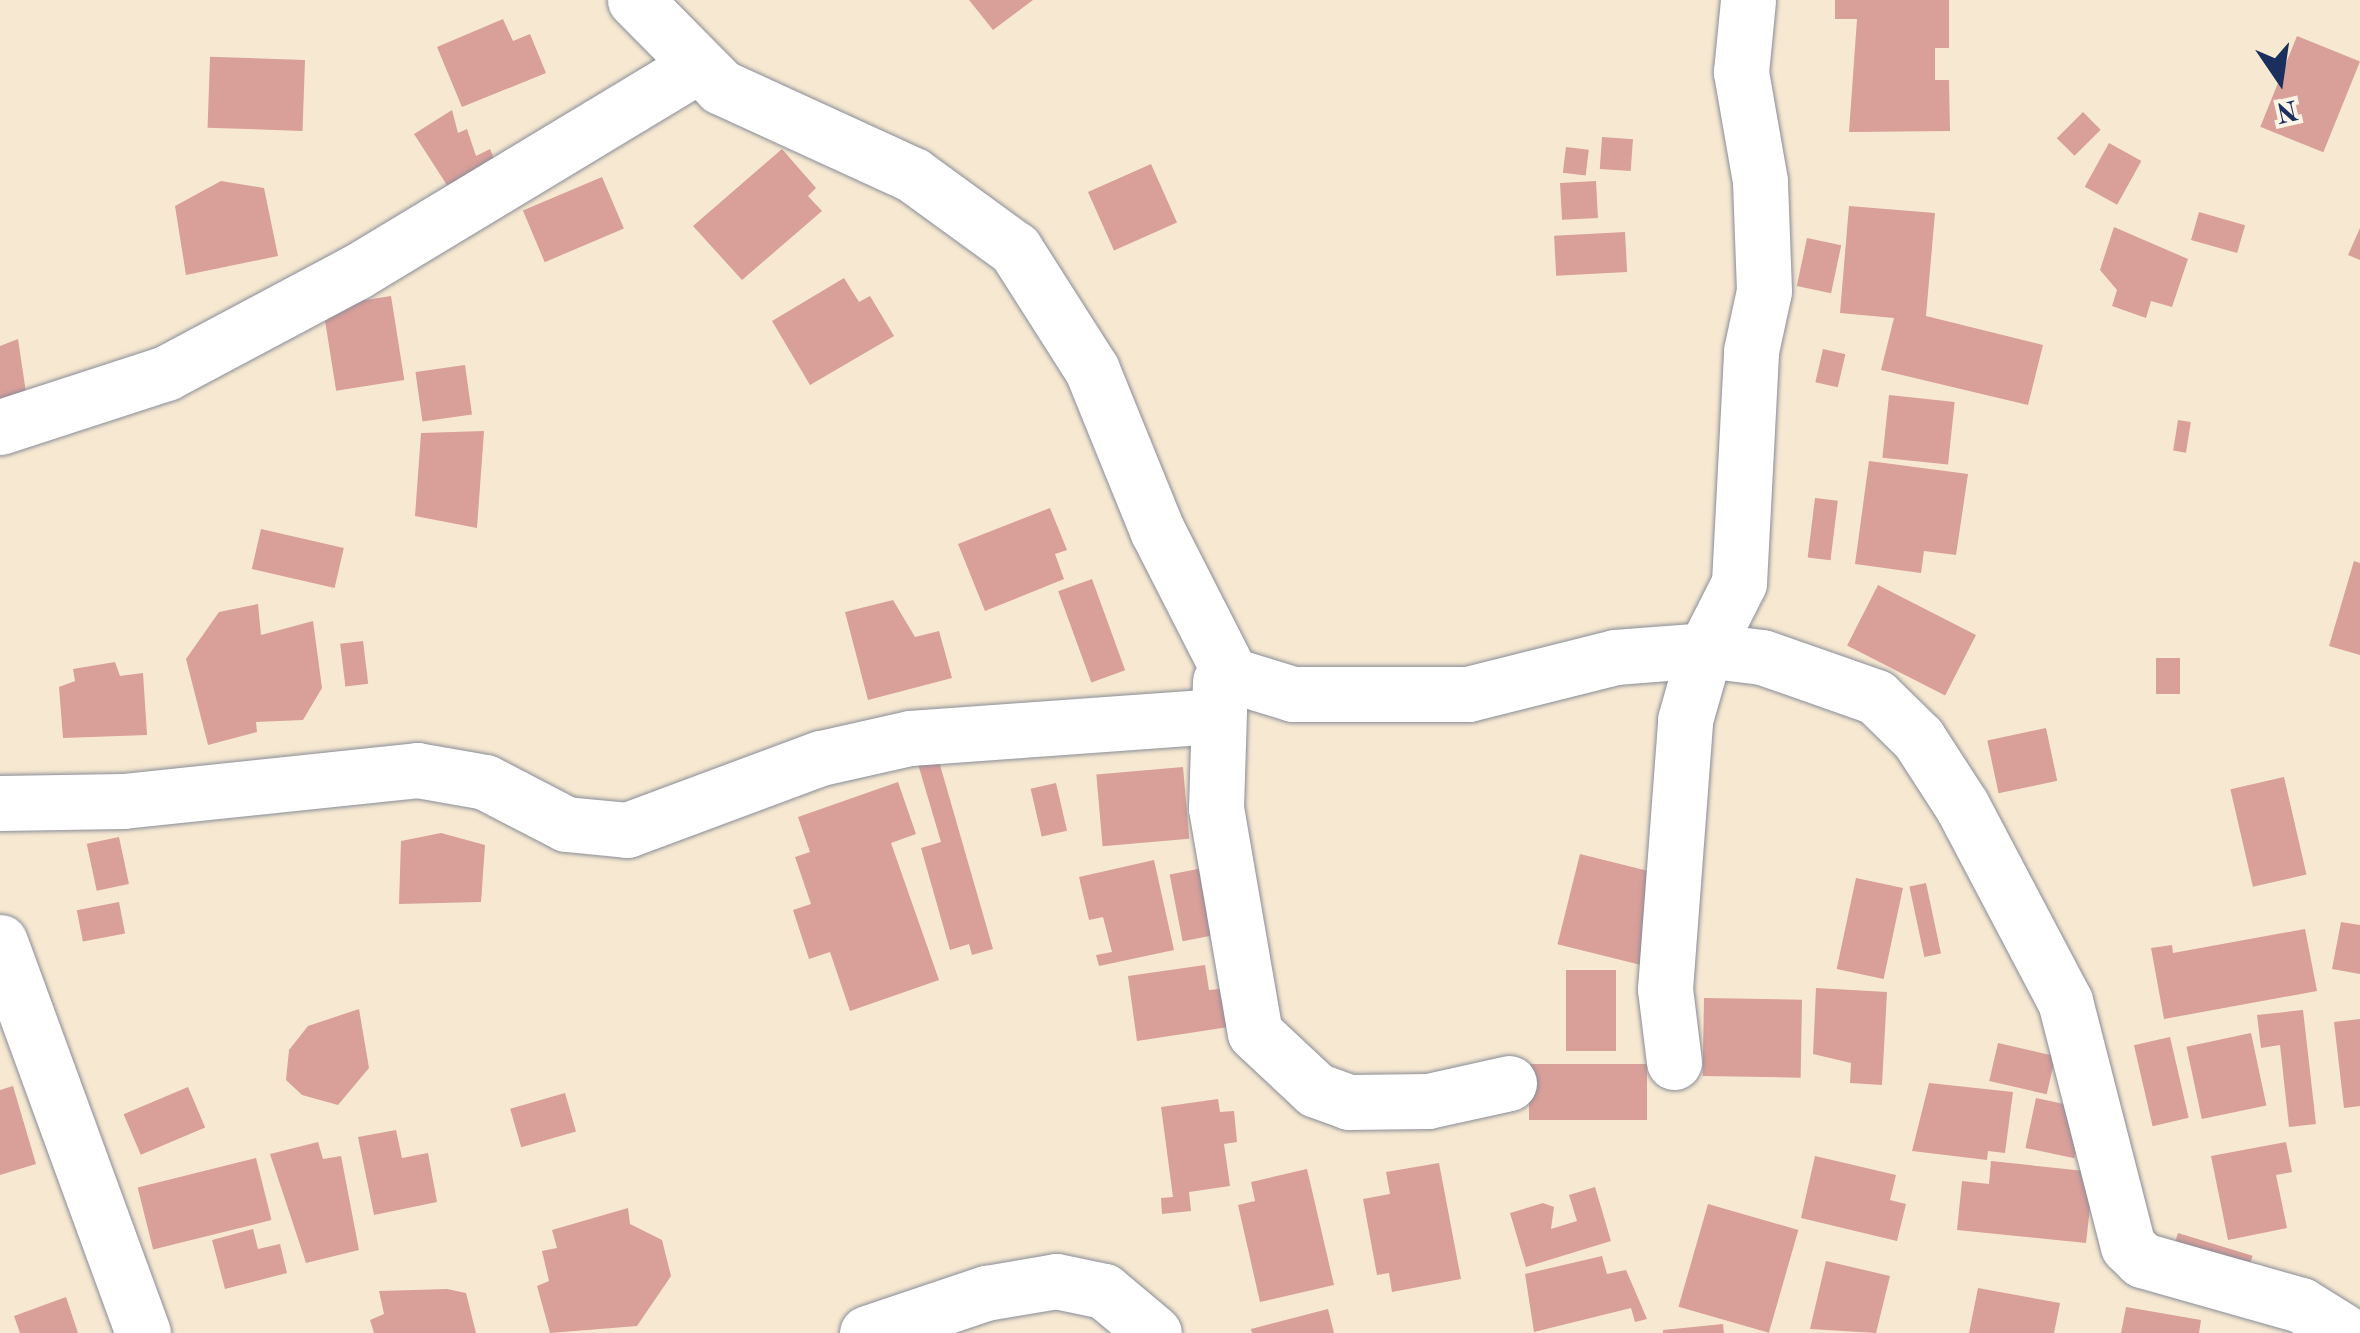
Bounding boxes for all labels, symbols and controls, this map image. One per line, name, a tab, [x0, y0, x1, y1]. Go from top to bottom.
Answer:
north arrow	[2230, 30, 2330, 130]
text: N	[2273, 93, 2300, 125]

